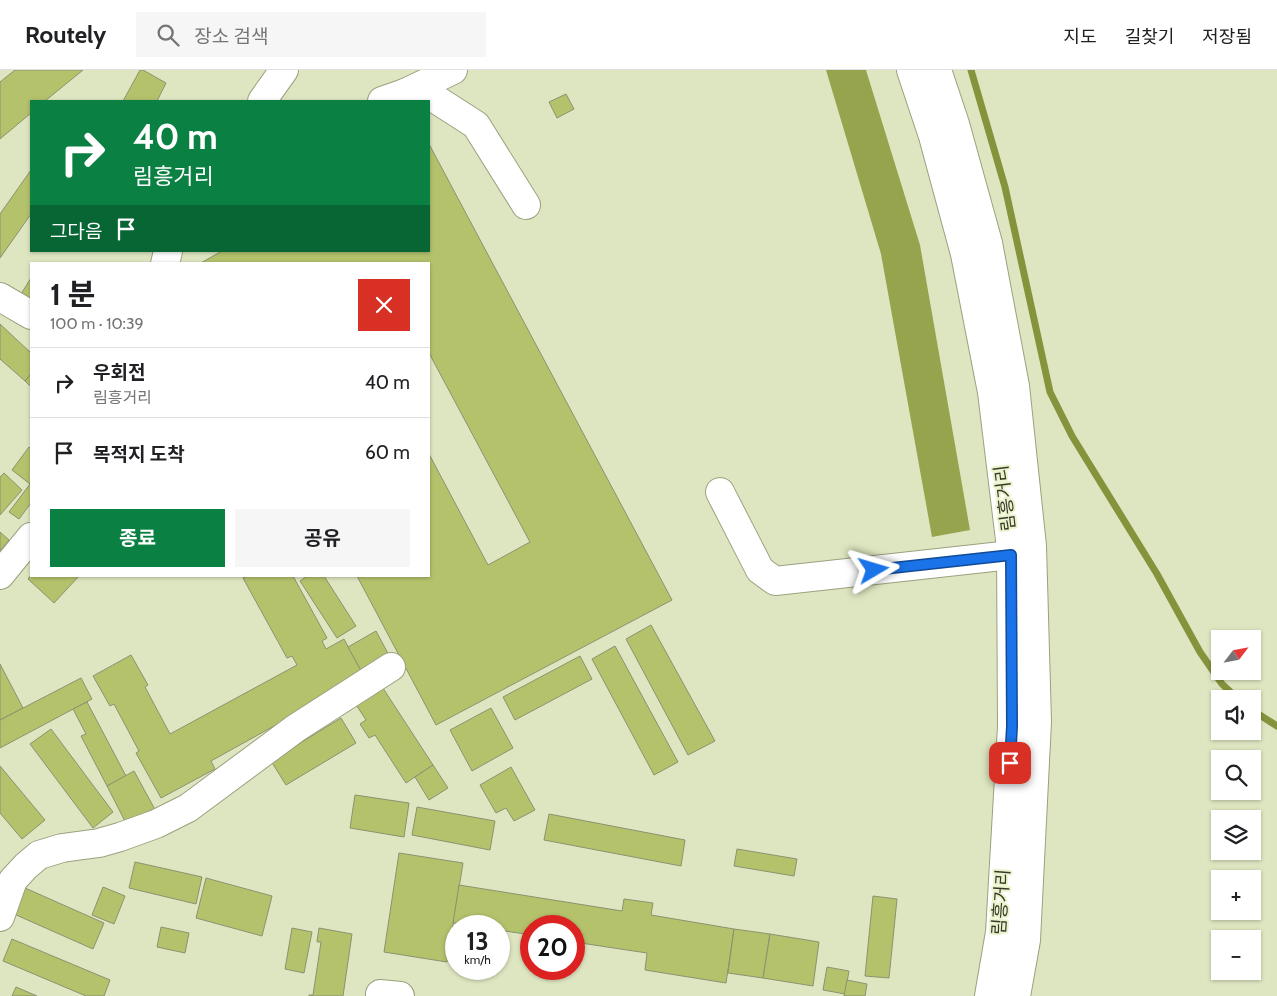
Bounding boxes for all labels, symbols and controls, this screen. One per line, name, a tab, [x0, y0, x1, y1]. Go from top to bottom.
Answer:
search box	[136, 12, 486, 57]
text: Routely	[25, 20, 106, 49]
icon: search	[154, 21, 182, 49]
text: 장소 검색	[194, 25, 268, 48]
text: 지도	[1064, 26, 1097, 48]
text: 길찾기	[1125, 26, 1174, 48]
text: 저장됨	[1202, 26, 1252, 48]
text: 40 m	[133, 115, 218, 158]
icon: right	[50, 120, 115, 185]
text: 림흥거리	[133, 163, 214, 190]
icon: arrive	[112, 215, 140, 243]
text: 그다음	[50, 220, 102, 243]
text: 1 분	[50, 276, 95, 313]
button: close	[358, 279, 410, 331]
text: 100 m · 10:39	[50, 314, 144, 333]
text: 우회전	[93, 361, 145, 384]
icon: right	[50, 369, 78, 397]
text: 40 m	[365, 371, 410, 394]
text: 림흥거리	[93, 388, 152, 407]
icon: arrive	[50, 439, 78, 467]
text: 60 m	[365, 441, 410, 464]
text: 목적지 도착	[93, 443, 185, 466]
street label: 림흥거리	[990, 464, 1020, 532]
button: 종료	[50, 509, 225, 567]
button: 공유	[235, 509, 410, 567]
position arrow	[847, 543, 899, 595]
north arrow	[1211, 630, 1261, 680]
map controls	[1211, 630, 1261, 980]
button: sound	[1211, 690, 1261, 740]
pin	[989, 742, 1031, 784]
icon: arrive	[996, 749, 1024, 777]
button: search	[1211, 750, 1261, 800]
button: layers	[1211, 810, 1261, 860]
street label: 림흥거리	[988, 868, 1014, 936]
button: +	[1211, 870, 1261, 920]
speed limit sign: 20	[520, 915, 585, 980]
text: 13	[466, 926, 489, 956]
button: −	[1211, 930, 1261, 980]
text: km/h	[464, 952, 491, 967]

